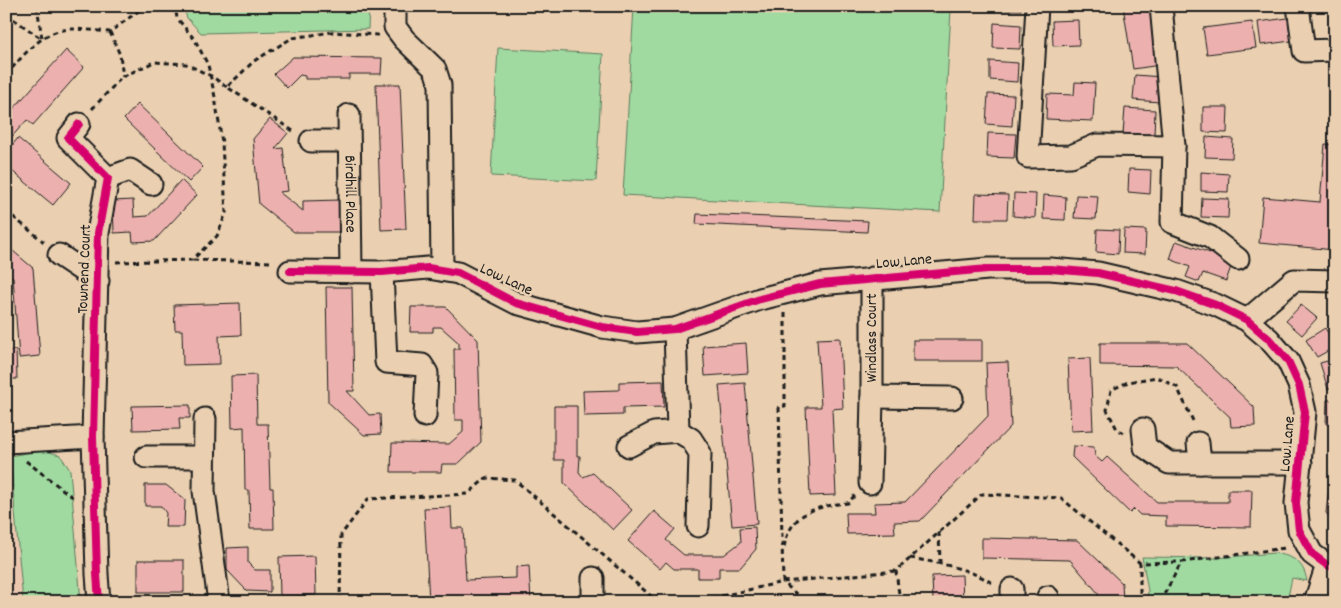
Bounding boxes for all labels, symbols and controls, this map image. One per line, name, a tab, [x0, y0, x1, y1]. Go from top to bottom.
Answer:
street label: Birdhill Place	[338, 155, 362, 233]
street label: Townend Court	[72, 224, 98, 314]
street label: Low Lane	[875, 248, 933, 276]
street label: Low Lane	[476, 258, 536, 302]
street label: Windlass Court	[861, 293, 884, 383]
street label: Low Lane	[1274, 415, 1302, 473]

